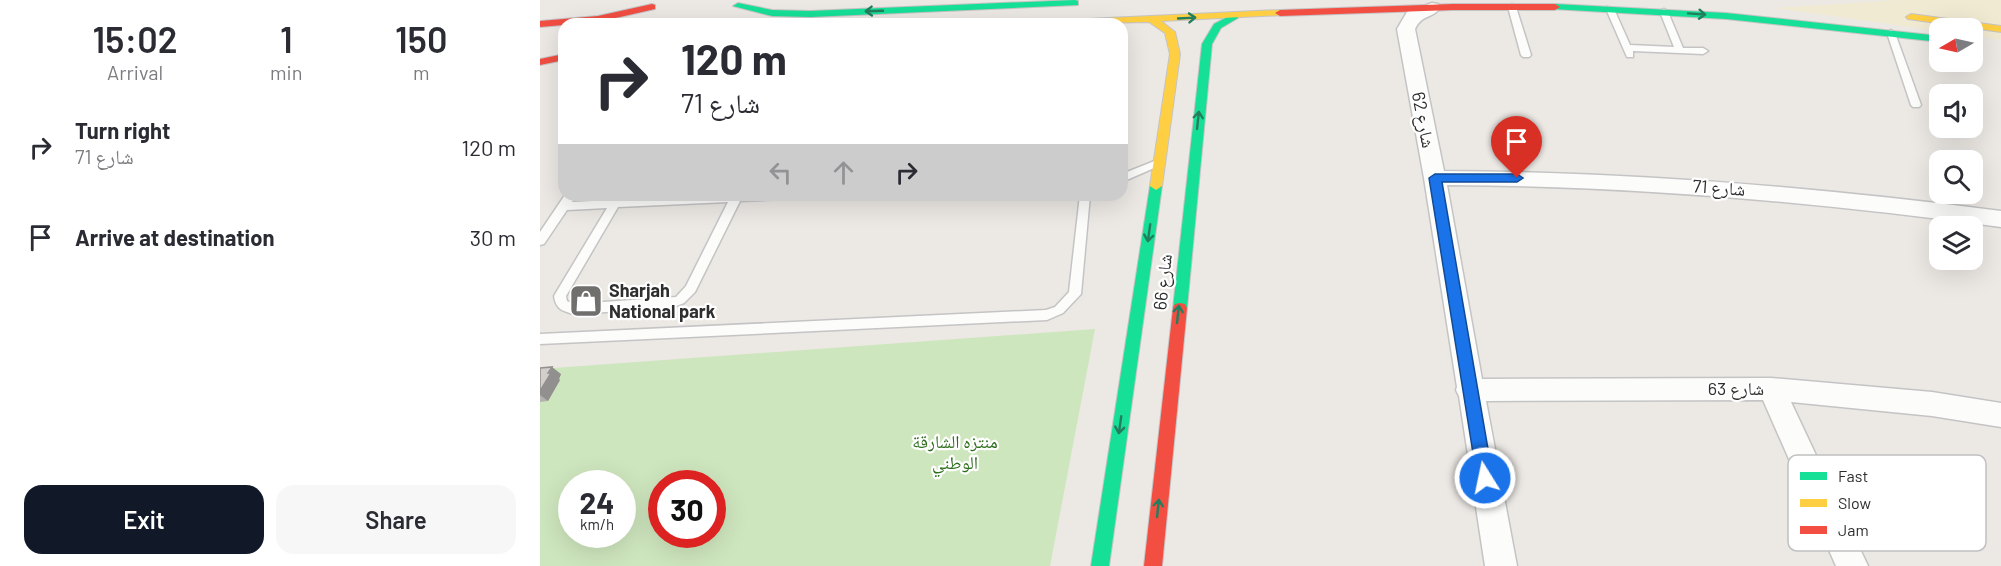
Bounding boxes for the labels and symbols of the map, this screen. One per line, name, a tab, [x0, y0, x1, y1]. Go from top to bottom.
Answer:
one-way arrow	[865, 6, 885, 17]
one-way arrow	[1686, 9, 1706, 20]
one-way arrow	[1177, 13, 1197, 24]
north arrow	[1929, 18, 1983, 72]
street label: شارع 62	[1407, 90, 1440, 150]
one-way arrow	[1193, 110, 1204, 130]
pin	[1491, 116, 1542, 178]
street label: شارع 71	[1692, 174, 1746, 201]
one-way arrow	[1143, 222, 1154, 242]
street label: شارع 66	[1148, 253, 1177, 311]
place label: Sharjah National park	[609, 279, 716, 322]
shop icon: Sharjah National park	[568, 283, 604, 319]
one-way arrow	[1173, 304, 1184, 324]
street label: شارع 63	[1708, 377, 1764, 400]
one-way arrow	[1115, 415, 1126, 435]
park label: منتزه الشارقة الوطني	[912, 430, 998, 478]
position arrow	[1453, 446, 1517, 510]
legend	[1788, 455, 1986, 551]
text: Fast	[1838, 466, 1868, 485]
speed limit sign: 30	[648, 470, 726, 548]
text: Slow	[1838, 493, 1871, 512]
one-way arrow	[1153, 498, 1164, 518]
text: Jam	[1838, 520, 1869, 539]

